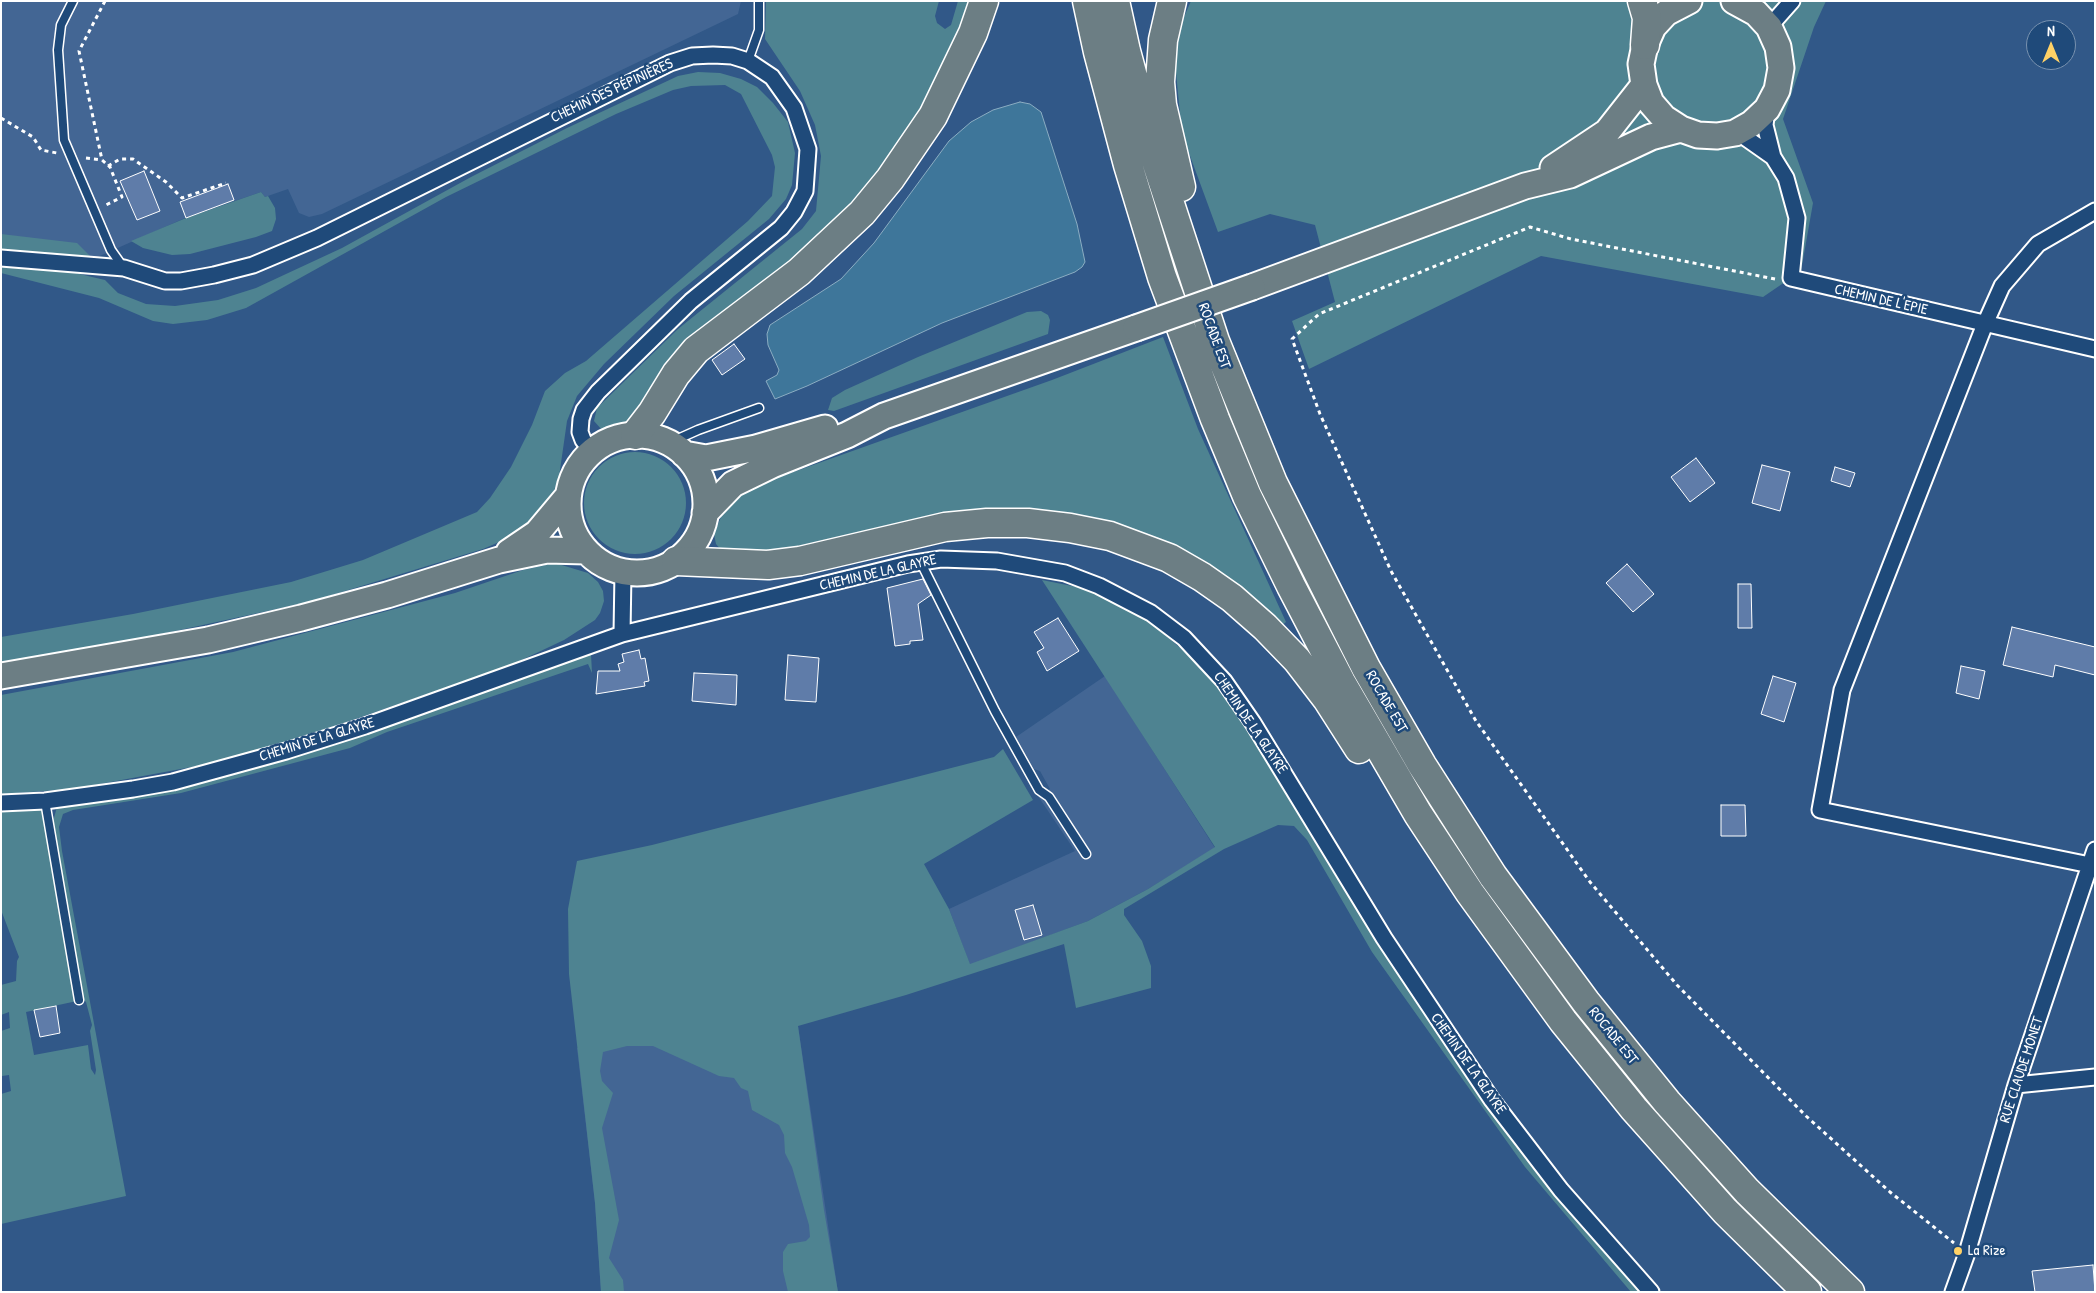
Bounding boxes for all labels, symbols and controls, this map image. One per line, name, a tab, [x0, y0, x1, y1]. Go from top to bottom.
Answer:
north arrow	[2026, 20, 2076, 70]
text: N	[2047, 21, 2055, 40]
street label: CHEMIN DES PÉPINIÈRES	[548, 55, 676, 127]
street label: CHEMIN DE L'EPIE	[1833, 281, 1929, 319]
street label: ROCADE EST	[1194, 301, 1234, 371]
street label: CHEMIN DE LA GLAYRE	[818, 551, 938, 595]
street label: CHEMIN DE LA GLAYRE	[1209, 668, 1291, 778]
street label: ROCADE EST	[1361, 668, 1411, 736]
street label: CHEMIN DE LA GLAYRE	[257, 714, 377, 766]
street label: ROCADE EST	[1584, 1004, 1642, 1068]
street label: CHEMIN DE LA GLAYRE	[1426, 1010, 1510, 1118]
street label: RUE CLAUDE MONET	[1996, 1015, 2048, 1125]
place label: La Rize	[1968, 1242, 2005, 1260]
marker: La Rize	[1952, 1245, 1964, 1257]

